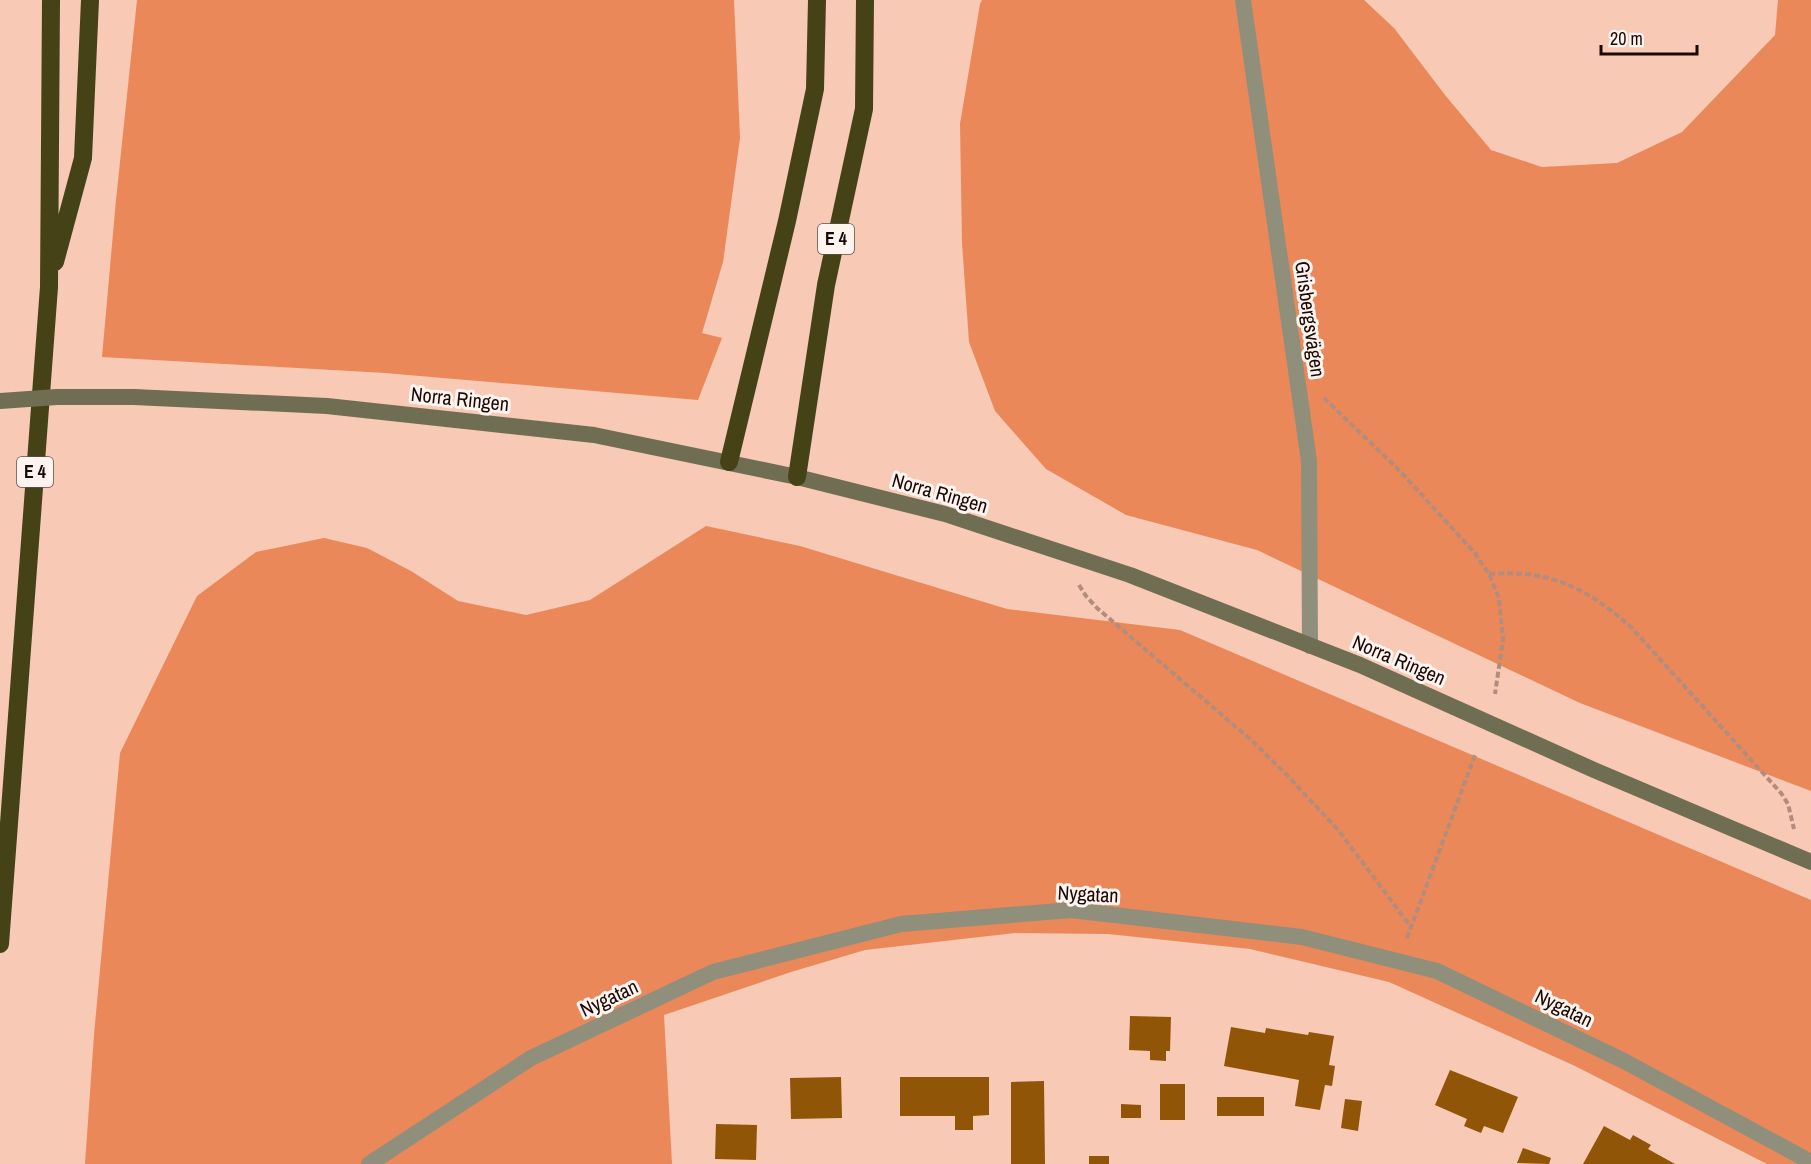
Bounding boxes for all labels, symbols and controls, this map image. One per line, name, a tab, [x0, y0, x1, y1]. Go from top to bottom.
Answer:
scale bar	[1601, 18, 1697, 56]
text: 20 m	[1610, 26, 1643, 51]
road number: E 4	[818, 224, 854, 254]
street label: Grisbergsvägen	[1289, 259, 1332, 379]
street label: Norra Ringen	[410, 380, 510, 417]
road number: E 4	[17, 457, 53, 487]
street label: Norra Ringen	[889, 466, 991, 519]
street label: Norra Ringen	[1349, 628, 1450, 691]
street label: Nygatan	[1057, 878, 1119, 909]
street label: Nygatan	[575, 972, 642, 1023]
street label: Nygatan	[1531, 982, 1598, 1033]

